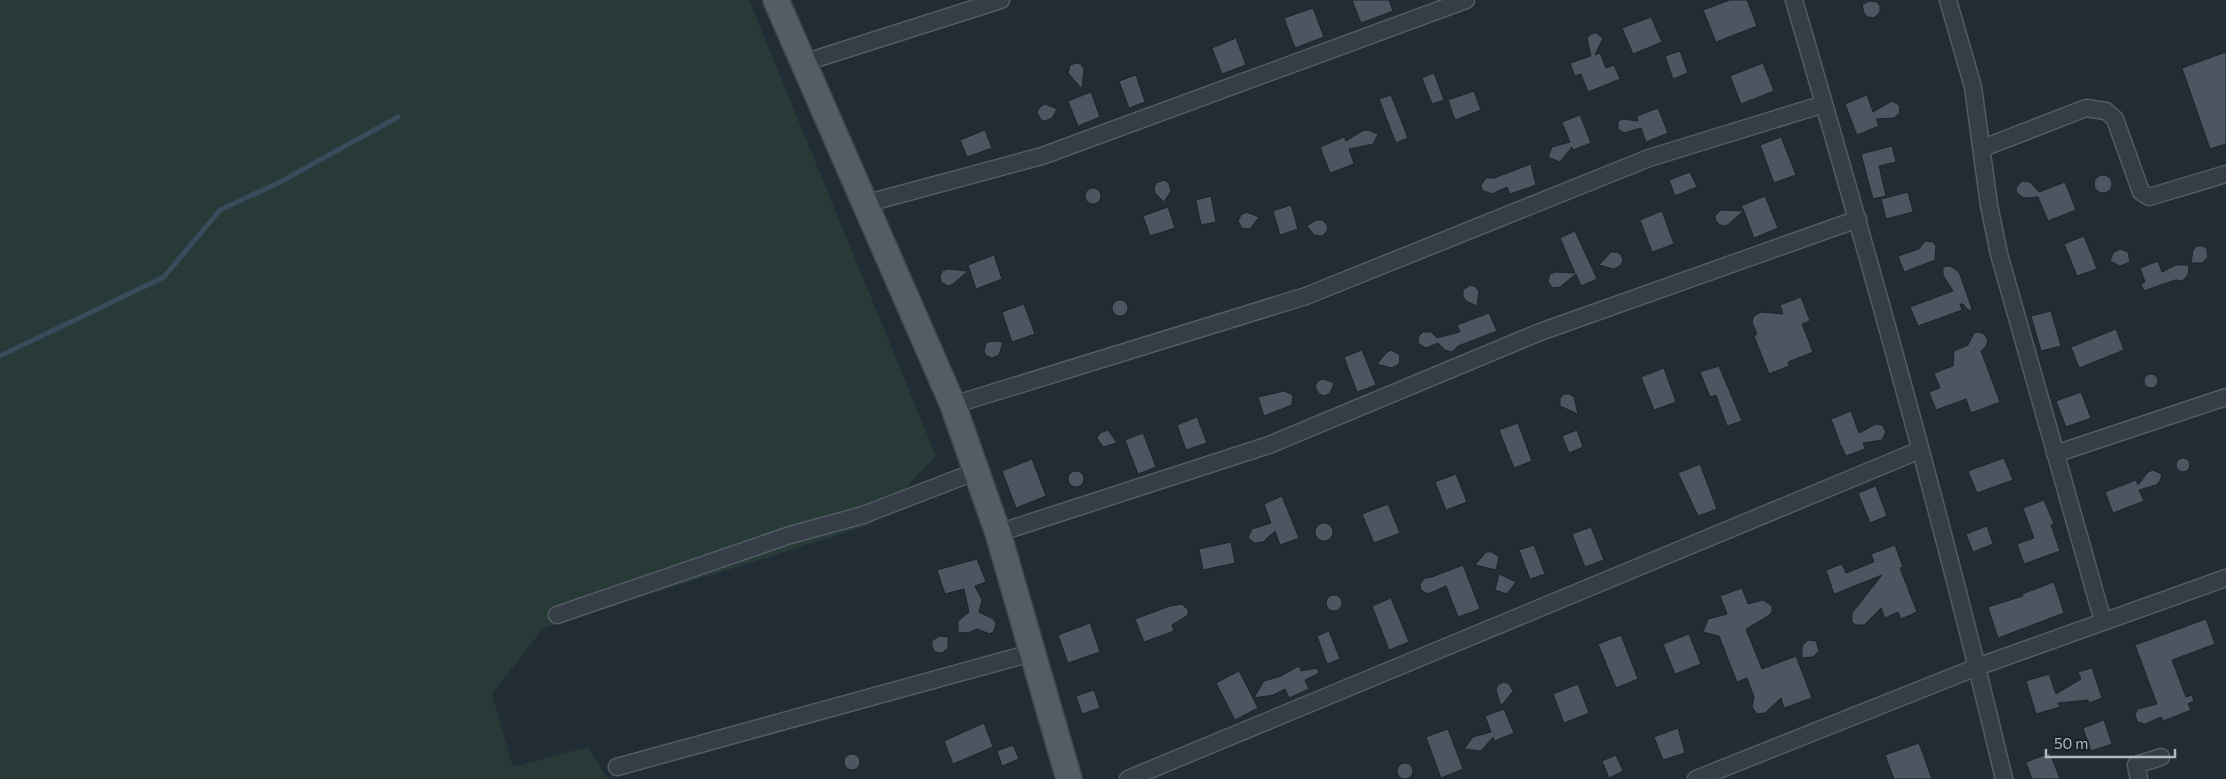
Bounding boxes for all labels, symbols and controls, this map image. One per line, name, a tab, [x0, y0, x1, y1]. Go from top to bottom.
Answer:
scale bar	[2046, 726, 2175, 758]
text: 50 m	[2054, 734, 2088, 752]

